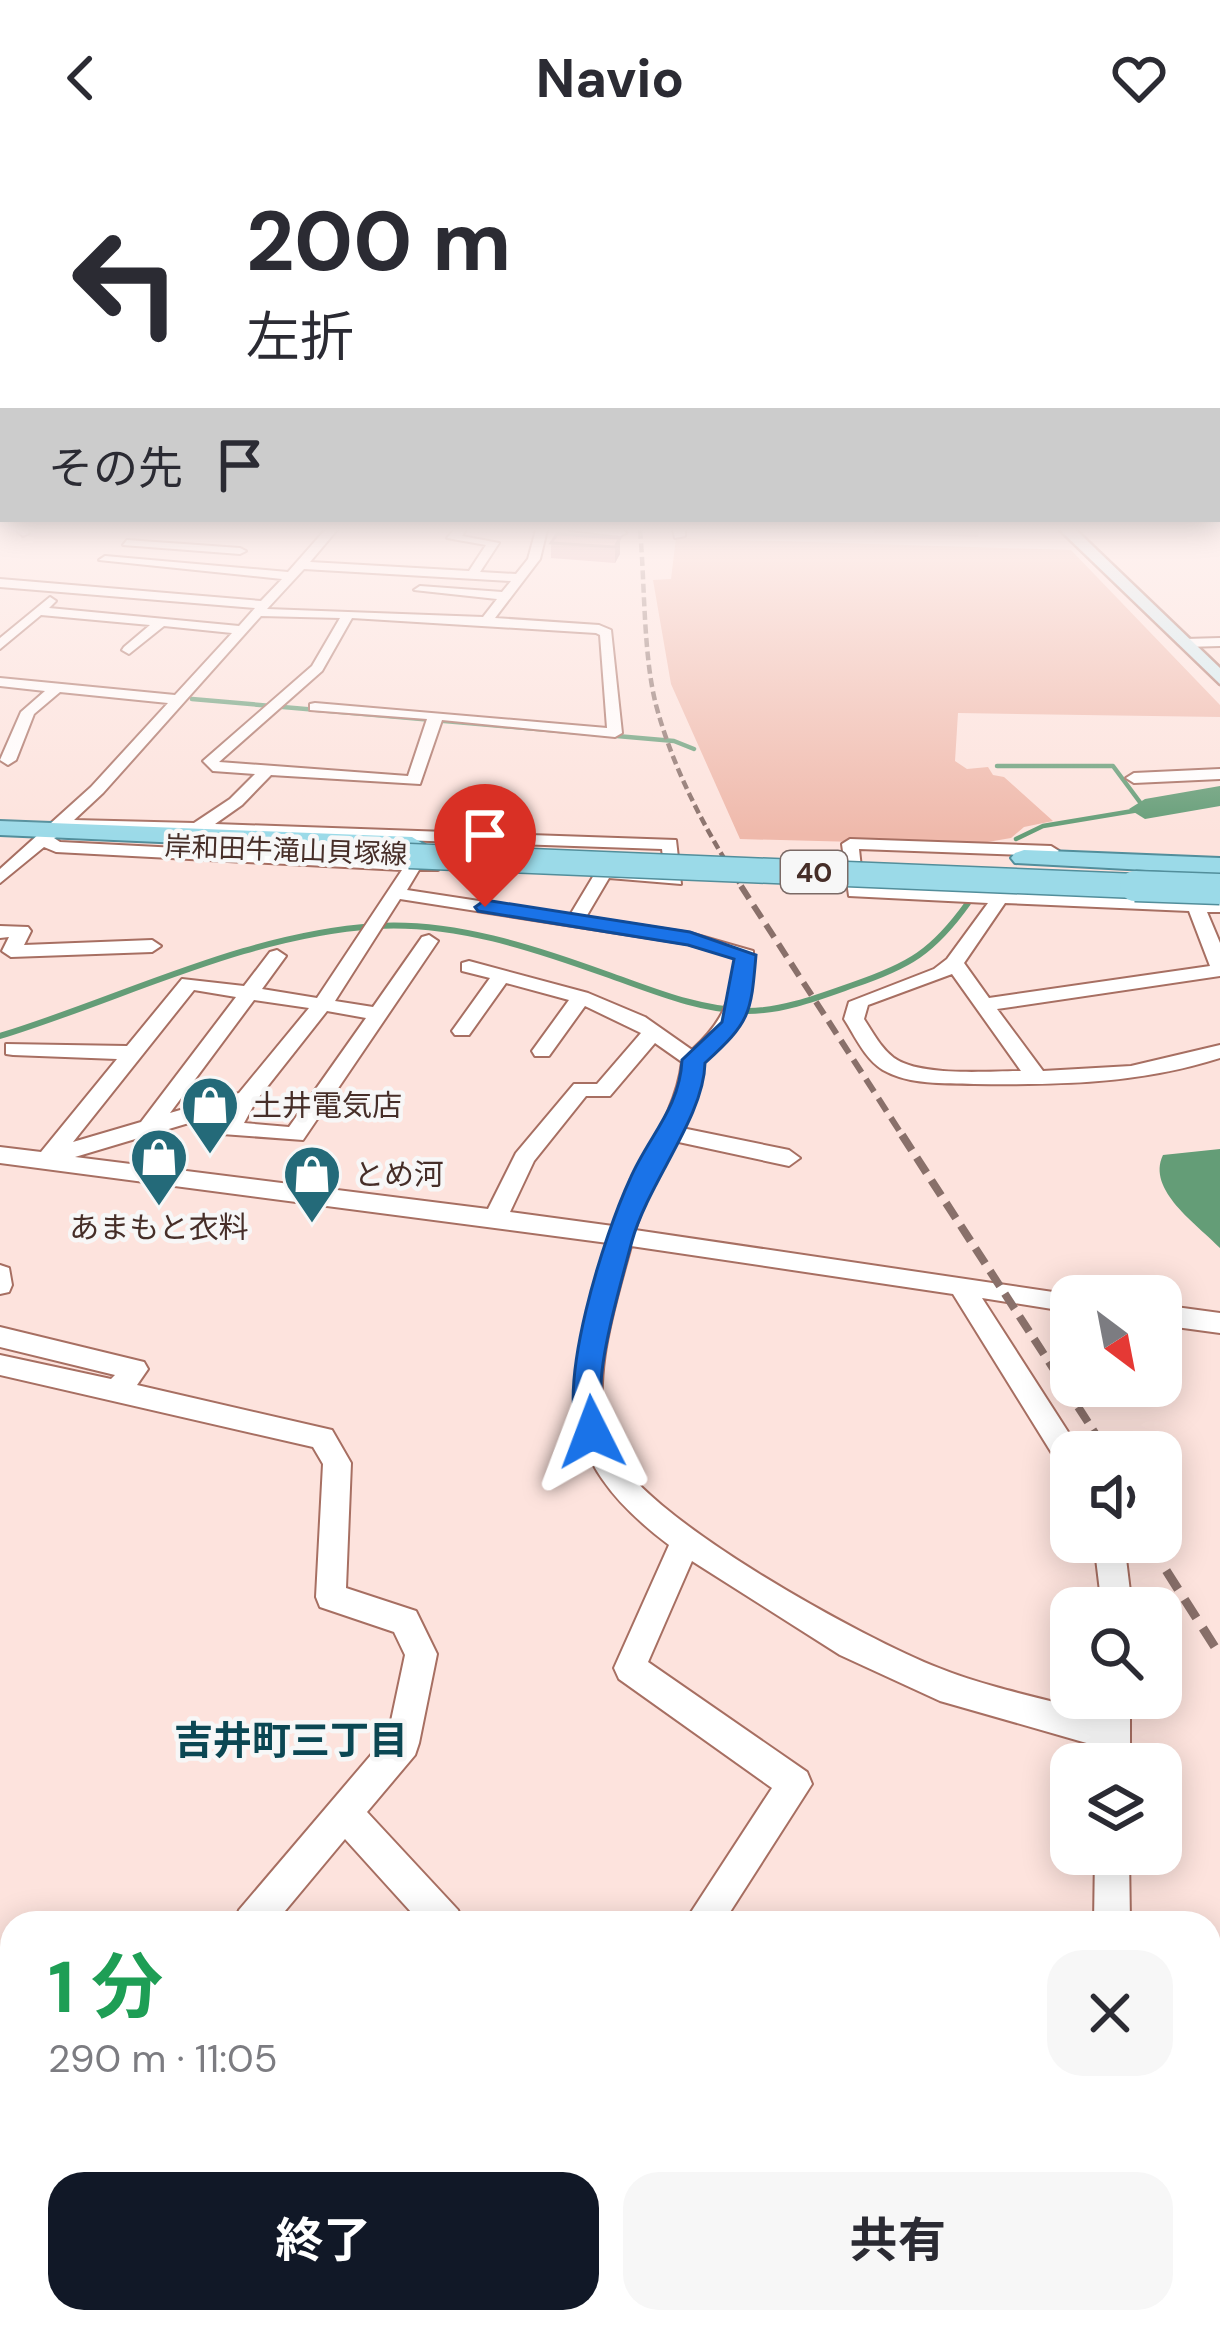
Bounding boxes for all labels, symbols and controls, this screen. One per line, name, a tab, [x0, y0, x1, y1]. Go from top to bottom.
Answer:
text: Navio	[536, 43, 684, 114]
icon: back	[48, 45, 114, 111]
icon: heart	[1106, 45, 1172, 111]
text: 200 m	[246, 187, 511, 296]
icon: left	[48, 204, 204, 360]
text: 左折	[246, 302, 354, 373]
icon: arrive	[207, 432, 273, 498]
text: その先	[48, 439, 183, 498]
pin	[434, 784, 536, 907]
icon: arrive	[452, 802, 518, 868]
street label: 岸和田牛滝山貝塚線	[164, 828, 408, 872]
road number: 40	[781, 851, 847, 893]
shop icon: 土井電気店	[179, 1074, 241, 1156]
place label: 土井電気店	[252, 1086, 402, 1125]
shop icon: あまもと衣料	[128, 1126, 190, 1208]
shop icon: とめ河	[281, 1143, 343, 1225]
place label: とめ河	[354, 1155, 444, 1194]
place label: あまもと衣料	[69, 1208, 249, 1247]
north arrow	[1050, 1275, 1182, 1407]
map controls	[1050, 1275, 1182, 1875]
position arrow	[529, 1369, 655, 1495]
button: sound	[1050, 1431, 1182, 1563]
button: search	[1050, 1587, 1182, 1719]
district label: 吉井町三丁目	[174, 1715, 408, 1766]
button: layers	[1050, 1743, 1182, 1875]
text: 1 分	[48, 1941, 163, 2034]
button: close	[1047, 1950, 1173, 2076]
text: 290 m · 11:05	[48, 2033, 278, 2084]
button: 終了	[48, 2172, 599, 2310]
button: 共有	[623, 2172, 1173, 2310]

